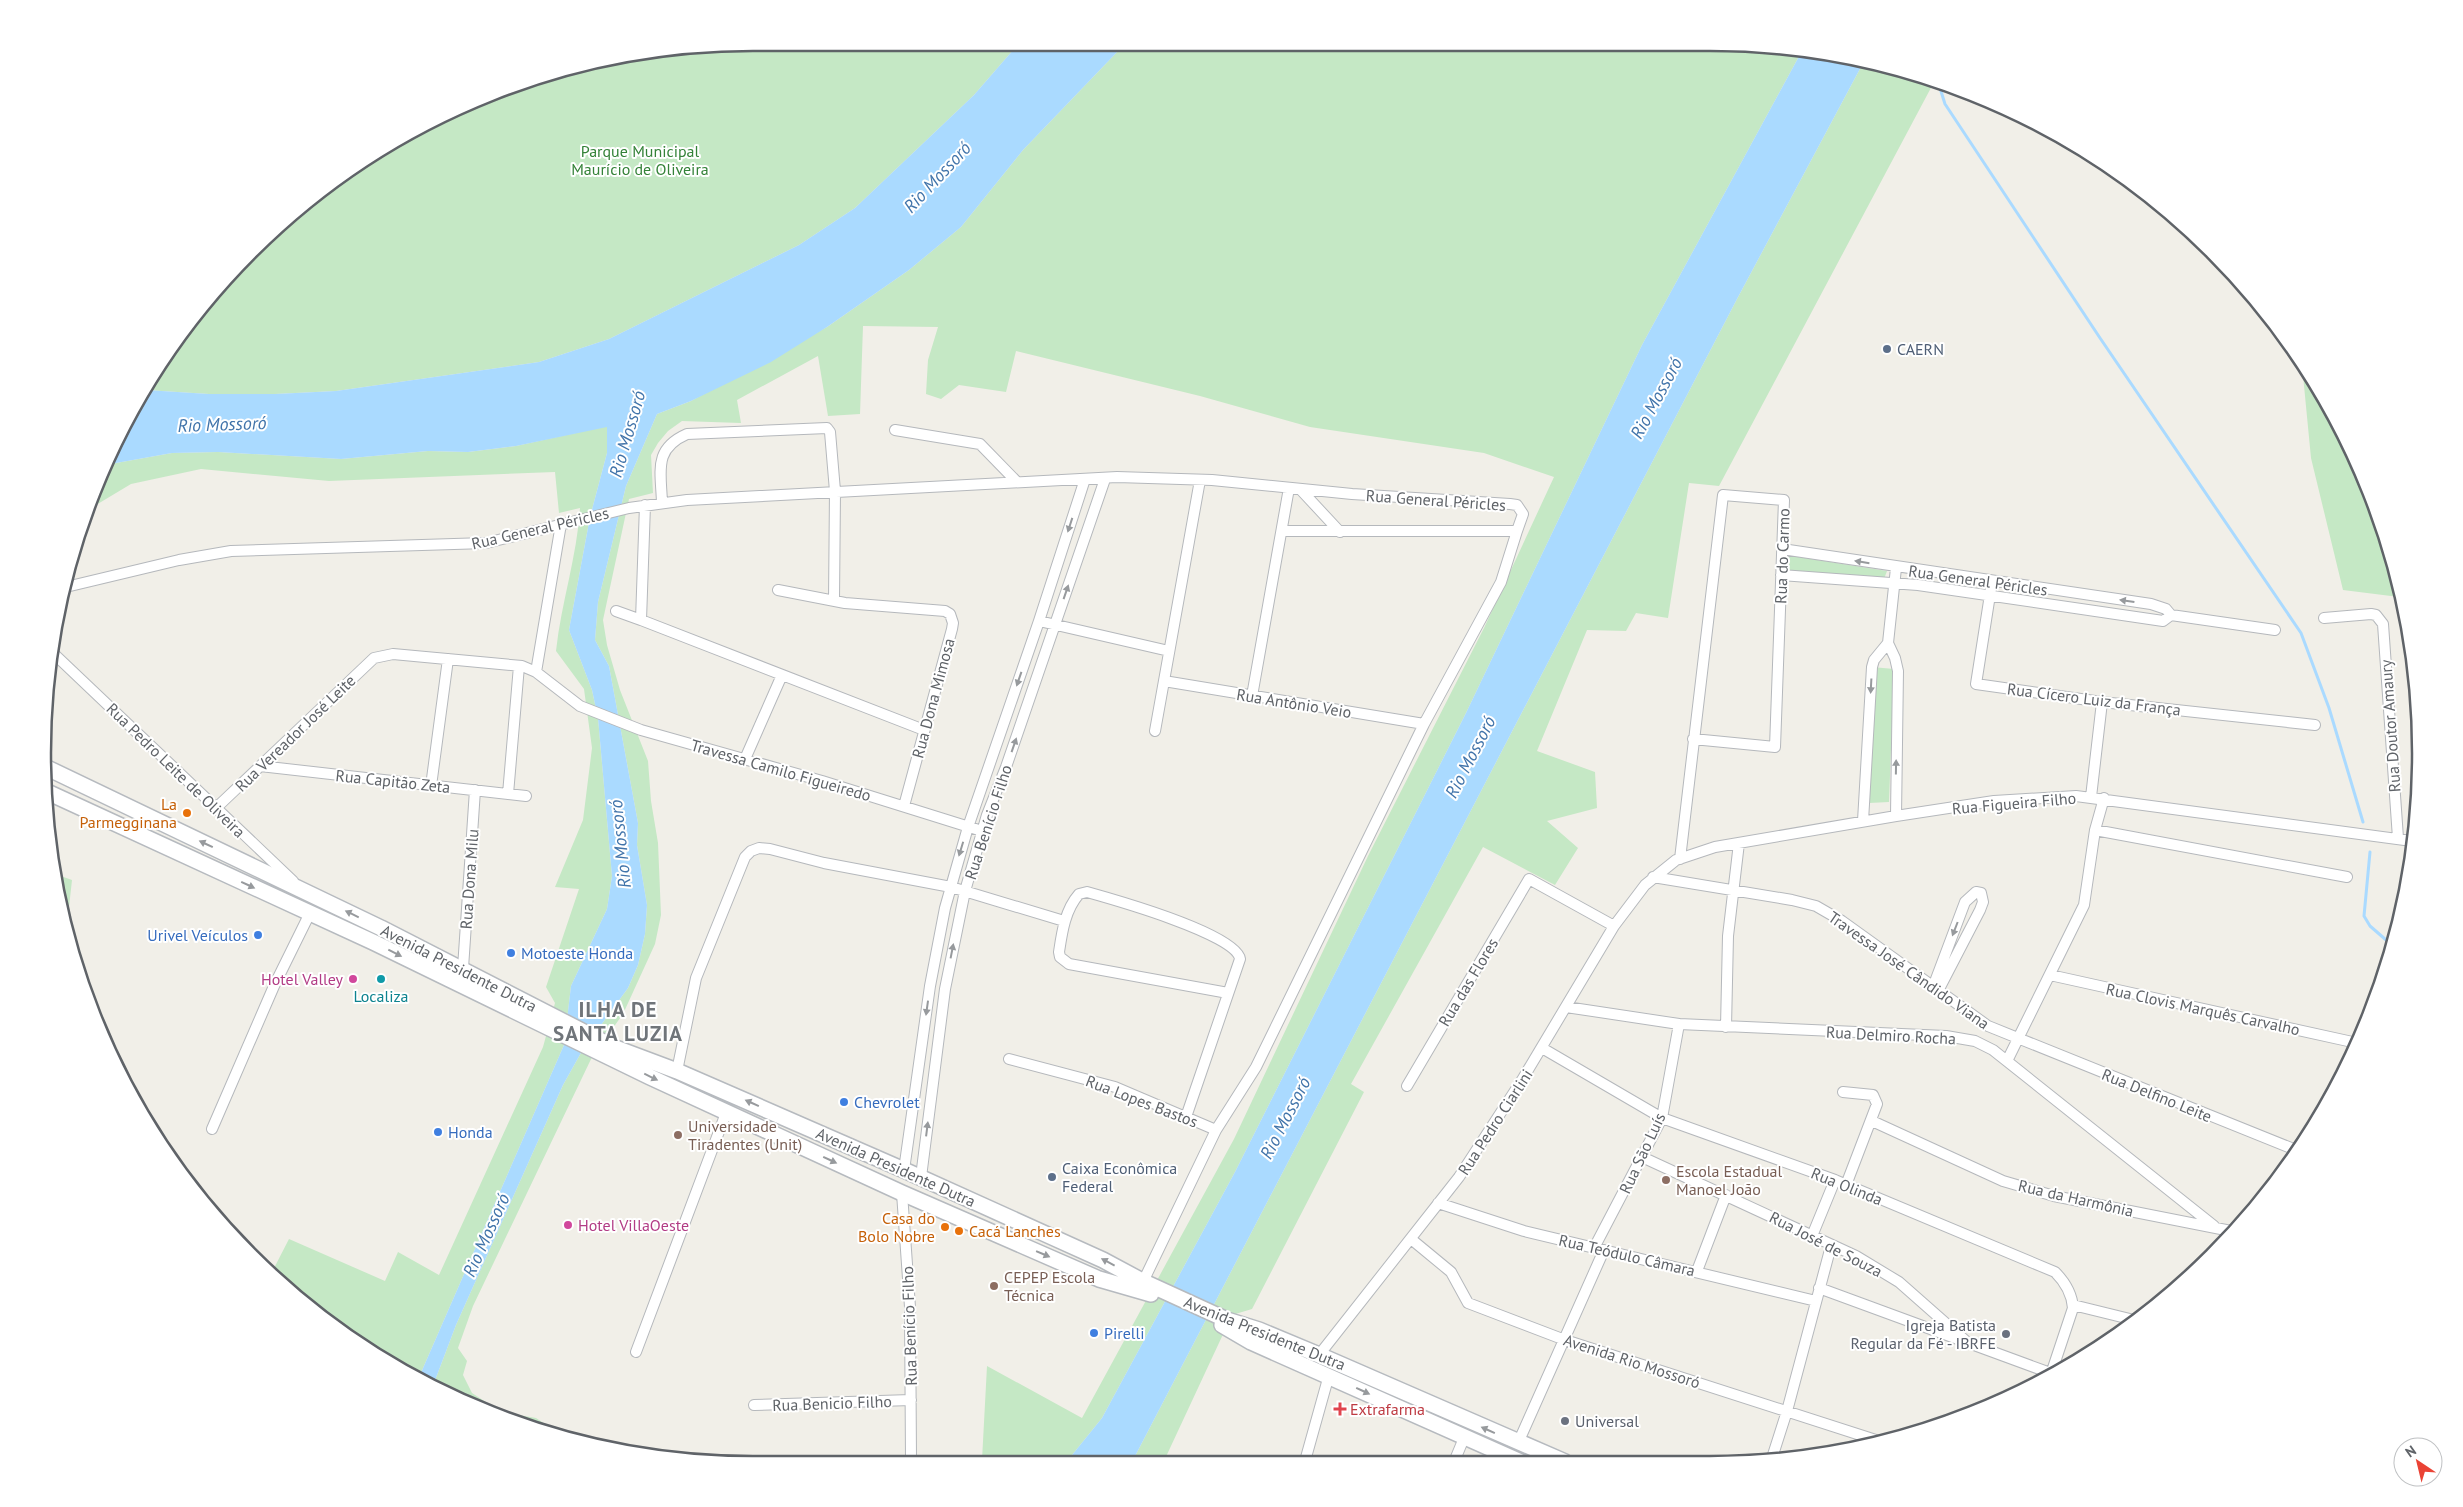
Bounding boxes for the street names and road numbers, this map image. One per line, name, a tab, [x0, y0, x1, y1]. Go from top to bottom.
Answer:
street label: Rua General Péricles	[1365, 485, 1507, 515]
street label: Rua General Péricles	[469, 502, 611, 554]
street label: Rua do Carmo	[1770, 508, 1794, 604]
street label: Rua General Péricles	[1907, 560, 2049, 600]
street label: Rua Dona Mimosa	[907, 636, 959, 760]
street label: Rua Doutor Amaury	[2375, 659, 2405, 793]
street label: Rua Vereador José Leite	[231, 670, 359, 796]
street label: Rua Cícero Luiz da França	[2006, 678, 2182, 720]
street label: Rua Antônio Veio	[1235, 684, 1353, 722]
street label: Rua Pedro Leite de Oliveira	[102, 698, 250, 842]
street label: Travessa Camilo Figueiredo	[689, 735, 873, 805]
street label: Rua Benício Filho	[960, 762, 1016, 882]
street label: Rua Capitão Zeta	[335, 765, 451, 797]
street label: Rua Figueira Filho	[1951, 788, 2077, 818]
street label: Rua Dona Milu	[456, 828, 482, 930]
street label: Travessa José Cândido Viana	[1825, 907, 1993, 1033]
street label: Avenida Presidente Dutra	[378, 920, 540, 1016]
street label: Rua das Flores	[1434, 934, 1502, 1030]
street label: Rua Clovis Marquês Carvalho	[2104, 979, 2302, 1039]
street label: Rua Delmiro Rocha	[1825, 1022, 1957, 1048]
street label: Rua Delfino Leite	[2099, 1064, 2215, 1126]
street label: Rua Pedro Ciarlini	[1453, 1065, 1537, 1179]
street label: Rua Lopes Bastos	[1083, 1070, 1201, 1132]
street label: Rua São Luís	[1615, 1109, 1670, 1197]
street label: Avenida Presidente Dutra	[813, 1123, 979, 1211]
street label: Rua Olinda	[1808, 1163, 1886, 1209]
street label: Rua da Harmônia	[2016, 1175, 2136, 1221]
street label: Rua José de Souza	[1766, 1207, 1886, 1281]
street label: Rua Teódulo Câmara	[1557, 1230, 1697, 1280]
street label: Rua Benício Filho	[897, 1266, 921, 1386]
street label: Avenida Presidente Dutra	[1181, 1291, 1349, 1375]
street label: Avenida Rio Mossoró	[1561, 1330, 1703, 1392]
street label: Rua Benicio Filho	[772, 1391, 892, 1415]

